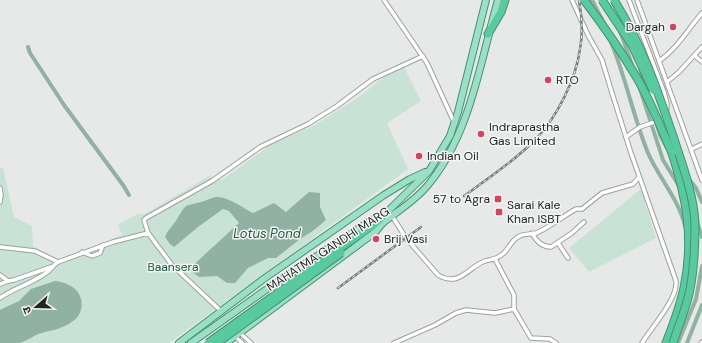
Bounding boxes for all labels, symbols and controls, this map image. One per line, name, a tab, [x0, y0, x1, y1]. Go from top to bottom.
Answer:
place label: Dargah	[626, 19, 665, 35]
marker: Dargah	[668, 22, 678, 32]
place label: RTO	[556, 72, 579, 88]
marker: RTO	[543, 75, 553, 85]
place label: Indraprastha Gas Limited	[489, 119, 560, 149]
marker: Indraprastha Gas Limited	[476, 129, 486, 139]
place label: Indian Oil	[427, 148, 479, 164]
marker: Indian Oil	[414, 151, 424, 161]
place label: 57 to Agra	[433, 191, 490, 207]
marker: 57 to Agra	[493, 194, 503, 204]
place label: Sarai Kale Khan ISBT	[507, 197, 561, 227]
street label: MAHATMA GANDHI MARG	[264, 203, 392, 295]
marker: Sarai Kale Khan ISBT	[494, 207, 504, 217]
water label: Lotus Pond	[233, 225, 302, 242]
place label: Brij Vasi	[384, 231, 428, 247]
marker: Brij Vasi	[371, 234, 381, 244]
park label: Baansera	[148, 259, 199, 275]
north arrow	[16, 287, 56, 327]
text: उ	[19, 304, 34, 316]

